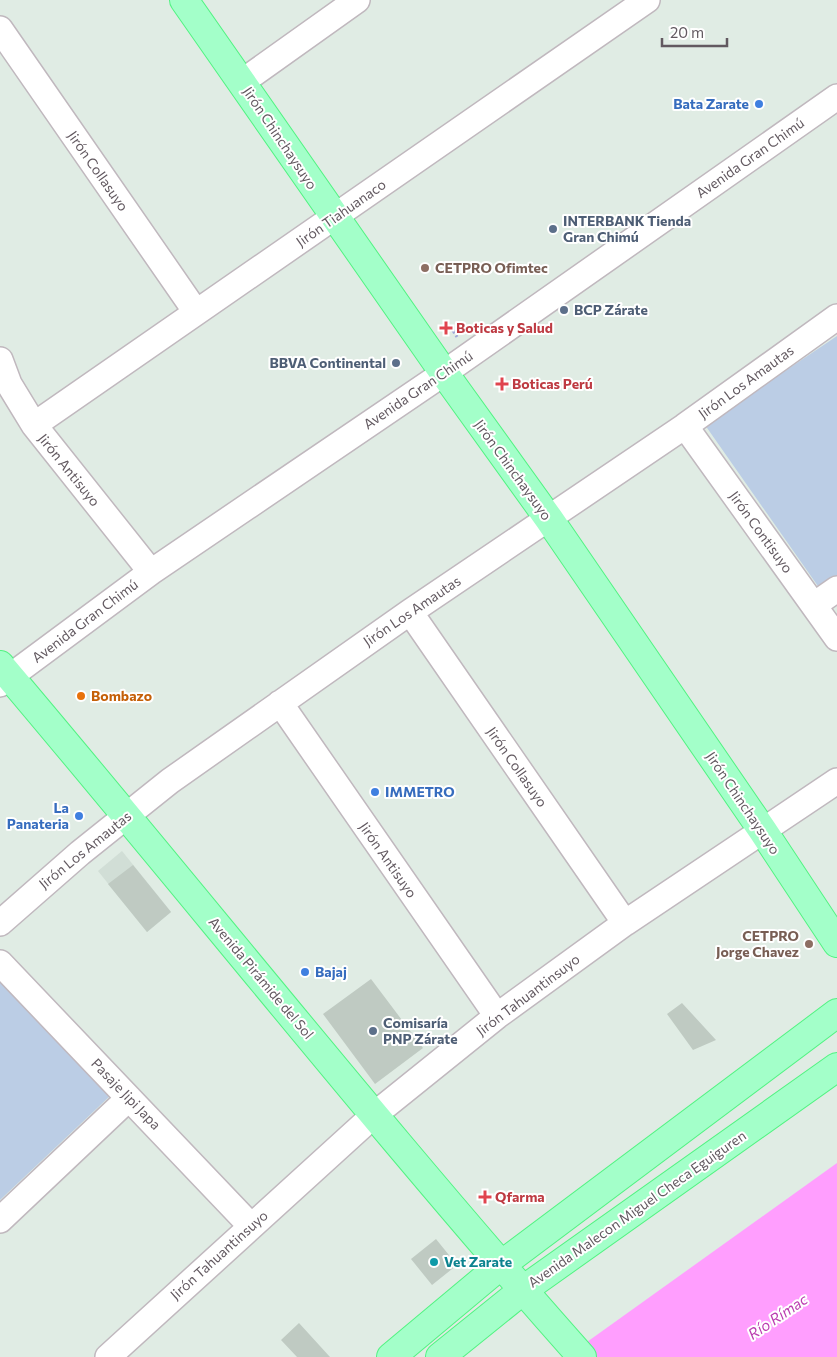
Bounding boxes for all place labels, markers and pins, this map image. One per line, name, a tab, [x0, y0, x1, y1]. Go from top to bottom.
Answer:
place label: Bata Zarate	[673, 95, 749, 112]
marker: Bata Zarate	[753, 98, 765, 110]
place label: INTERBANK Tienda Gran Chimú	[563, 212, 691, 245]
marker: INTERBANK Tienda Gran Chimú	[547, 223, 559, 235]
place label: CETPRO Ofimtec	[435, 259, 548, 276]
marker: CETPRO Ofimtec	[419, 262, 431, 274]
place label: BCP Zárate	[574, 301, 648, 318]
marker: BCP Zárate	[558, 304, 570, 316]
place label: Boticas y Salud	[456, 319, 553, 336]
marker: Boticas y Salud	[440, 322, 452, 334]
place label: BBVA Continental	[269, 354, 386, 371]
marker: BBVA Continental	[390, 357, 402, 369]
place label: Boticas Perú	[512, 375, 593, 392]
marker: Boticas Perú	[496, 378, 508, 390]
place label: Bombazo	[91, 687, 152, 704]
marker: Bombazo	[75, 690, 87, 702]
place label: IMMETRO	[385, 783, 455, 800]
marker: IMMETRO	[369, 786, 381, 798]
place label: La Panateria	[7, 799, 69, 832]
marker: La Panateria	[73, 810, 85, 822]
place label: CETPRO Jorge Chavez	[716, 927, 799, 960]
marker: CETPRO Jorge Chavez	[803, 938, 815, 950]
place label: Bajaj	[315, 963, 347, 980]
marker: Bajaj	[299, 966, 311, 978]
place label: Comisaría PNP Zárate	[383, 1014, 458, 1047]
marker: Comisaría PNP Zárate	[367, 1025, 379, 1037]
place label: Qfarma	[495, 1188, 545, 1205]
marker: Qfarma	[479, 1191, 491, 1203]
place label: Vet Zarate	[444, 1253, 512, 1270]
marker: Vet Zarate	[428, 1256, 440, 1268]

